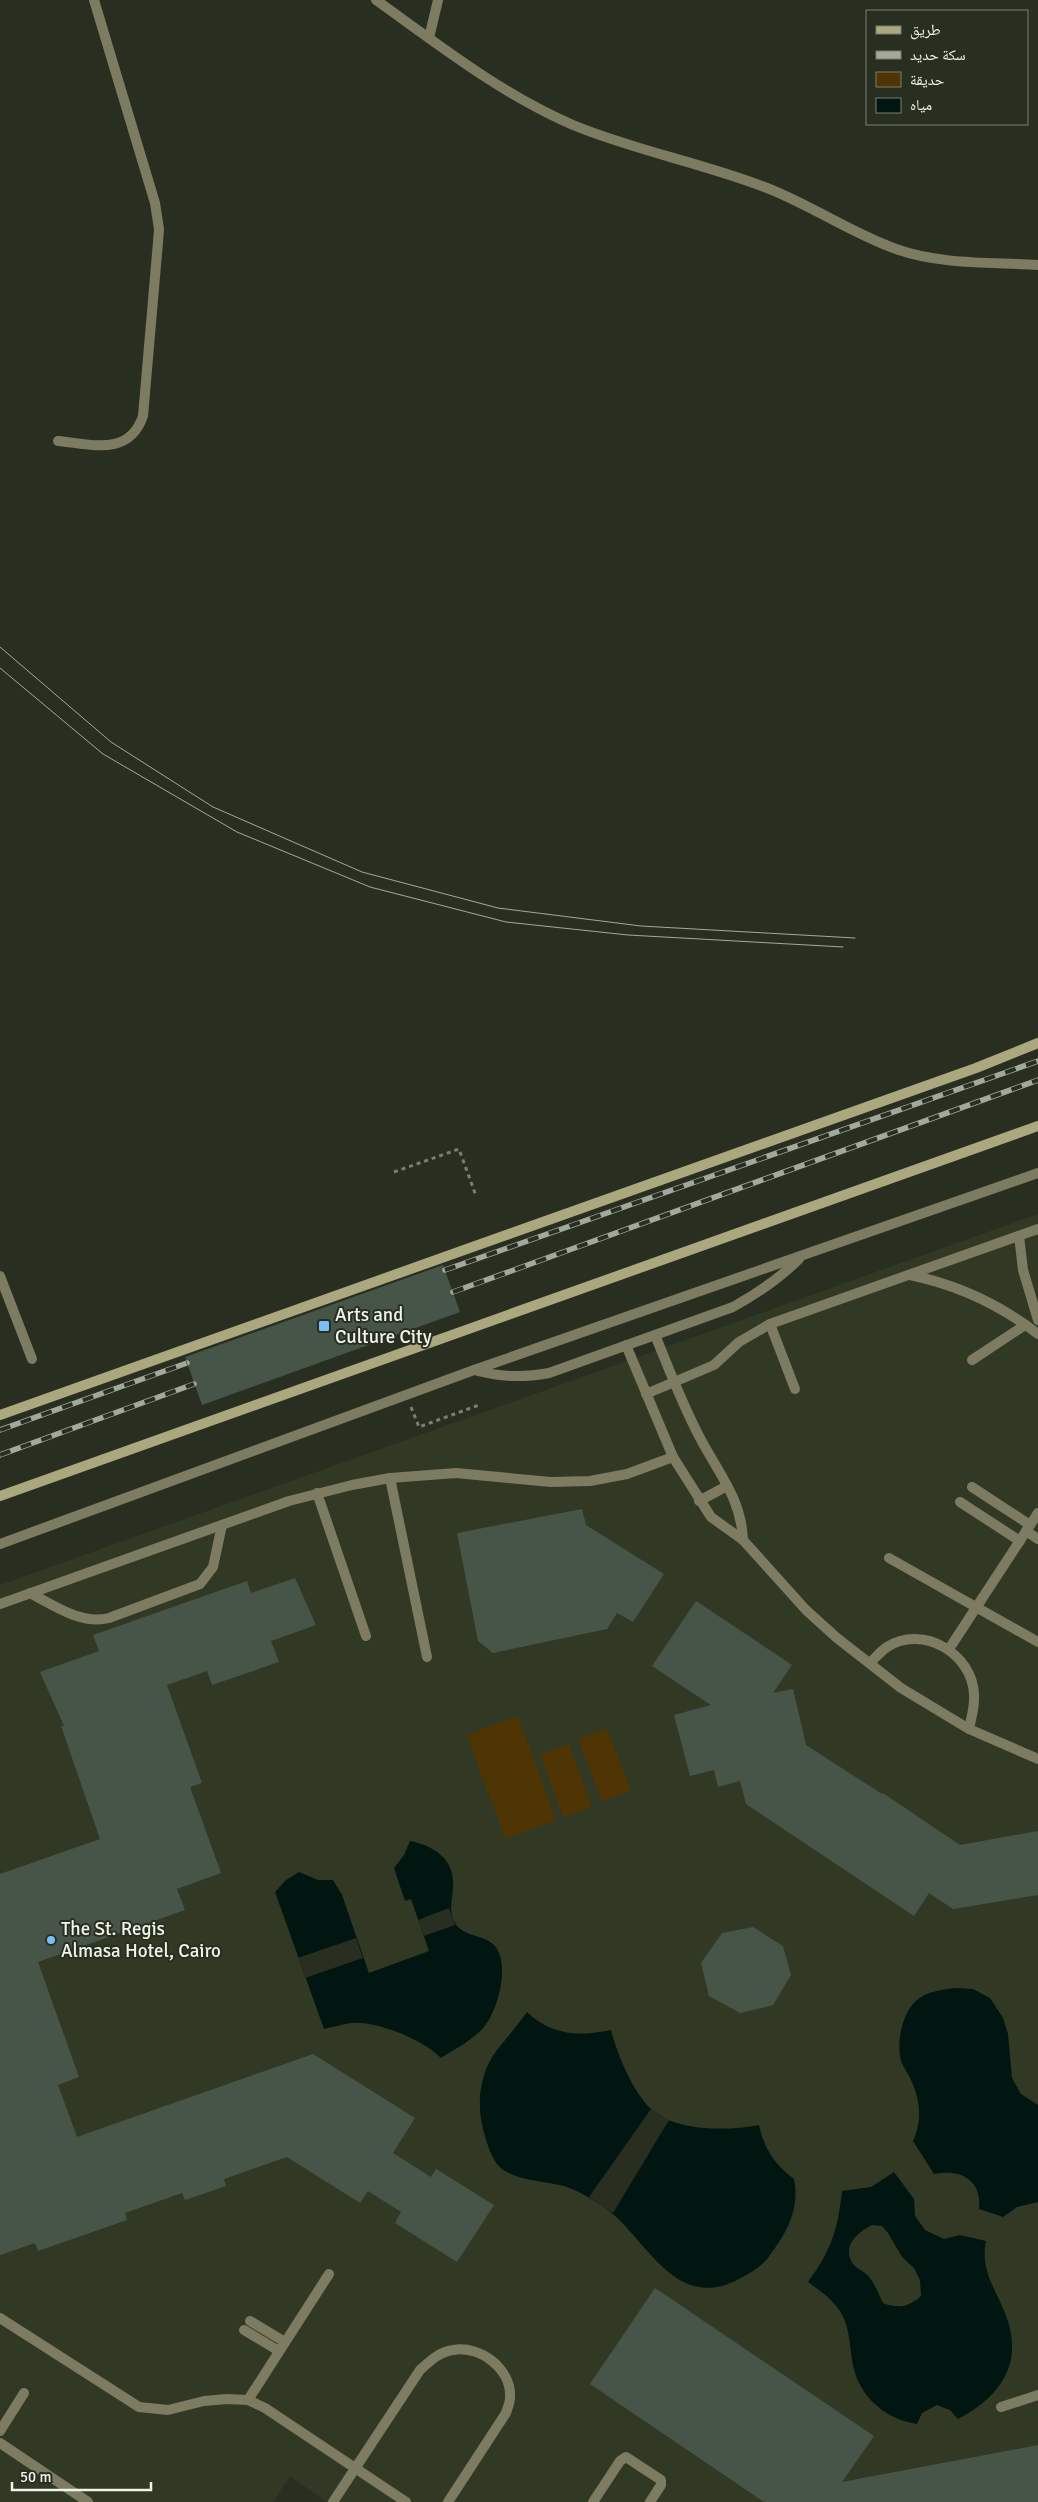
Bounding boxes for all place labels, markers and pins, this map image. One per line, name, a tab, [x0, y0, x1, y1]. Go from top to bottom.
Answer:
place label: Arts and Culture City	[335, 1303, 432, 1349]
marker: Arts and Culture City	[317, 1319, 331, 1333]
place label: The St. Regis Almasa Hotel, Cairo	[61, 1917, 221, 1963]
marker: The St. Regis Almasa Hotel, Cairo	[45, 1934, 57, 1946]

